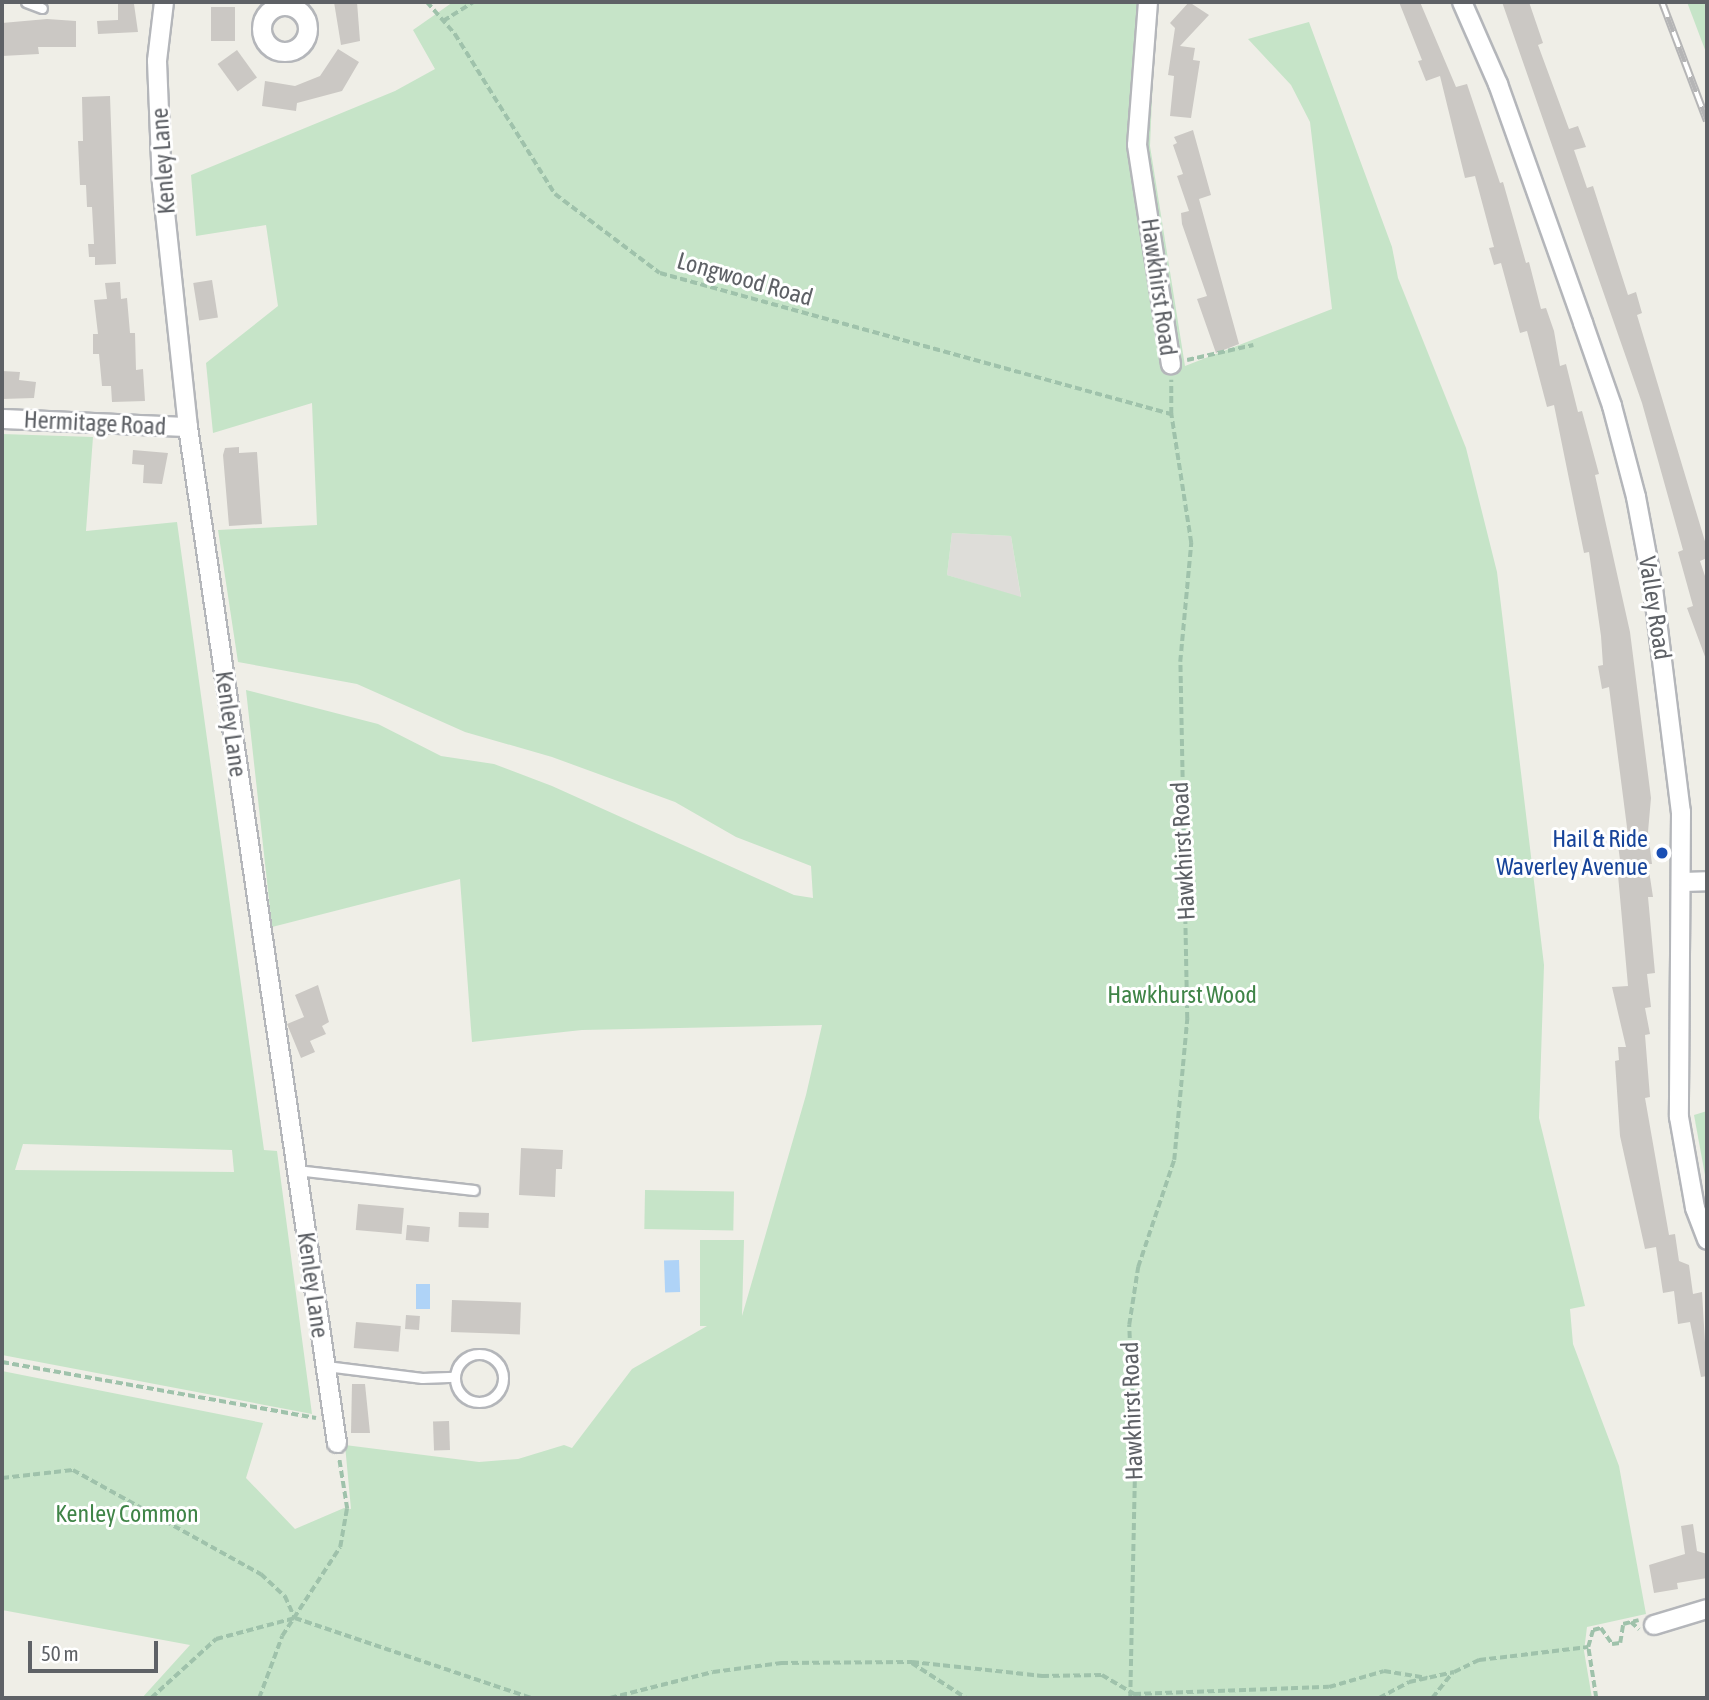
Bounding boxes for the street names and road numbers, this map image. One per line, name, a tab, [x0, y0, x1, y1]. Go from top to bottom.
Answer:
street label: Kenley Lane	[145, 107, 181, 215]
street label: Hawkhirst Road	[1135, 216, 1183, 358]
street label: Longwood Road	[674, 246, 816, 312]
street label: Hermitage Road	[23, 405, 167, 441]
street label: Valley Road	[1633, 554, 1677, 662]
street label: Kenley Lane	[209, 669, 253, 779]
street label: Hawkhirst Road	[1165, 781, 1201, 921]
street label: Kenley Lane	[291, 1230, 335, 1340]
street label: Hawkhirst Road	[1115, 1341, 1149, 1481]

